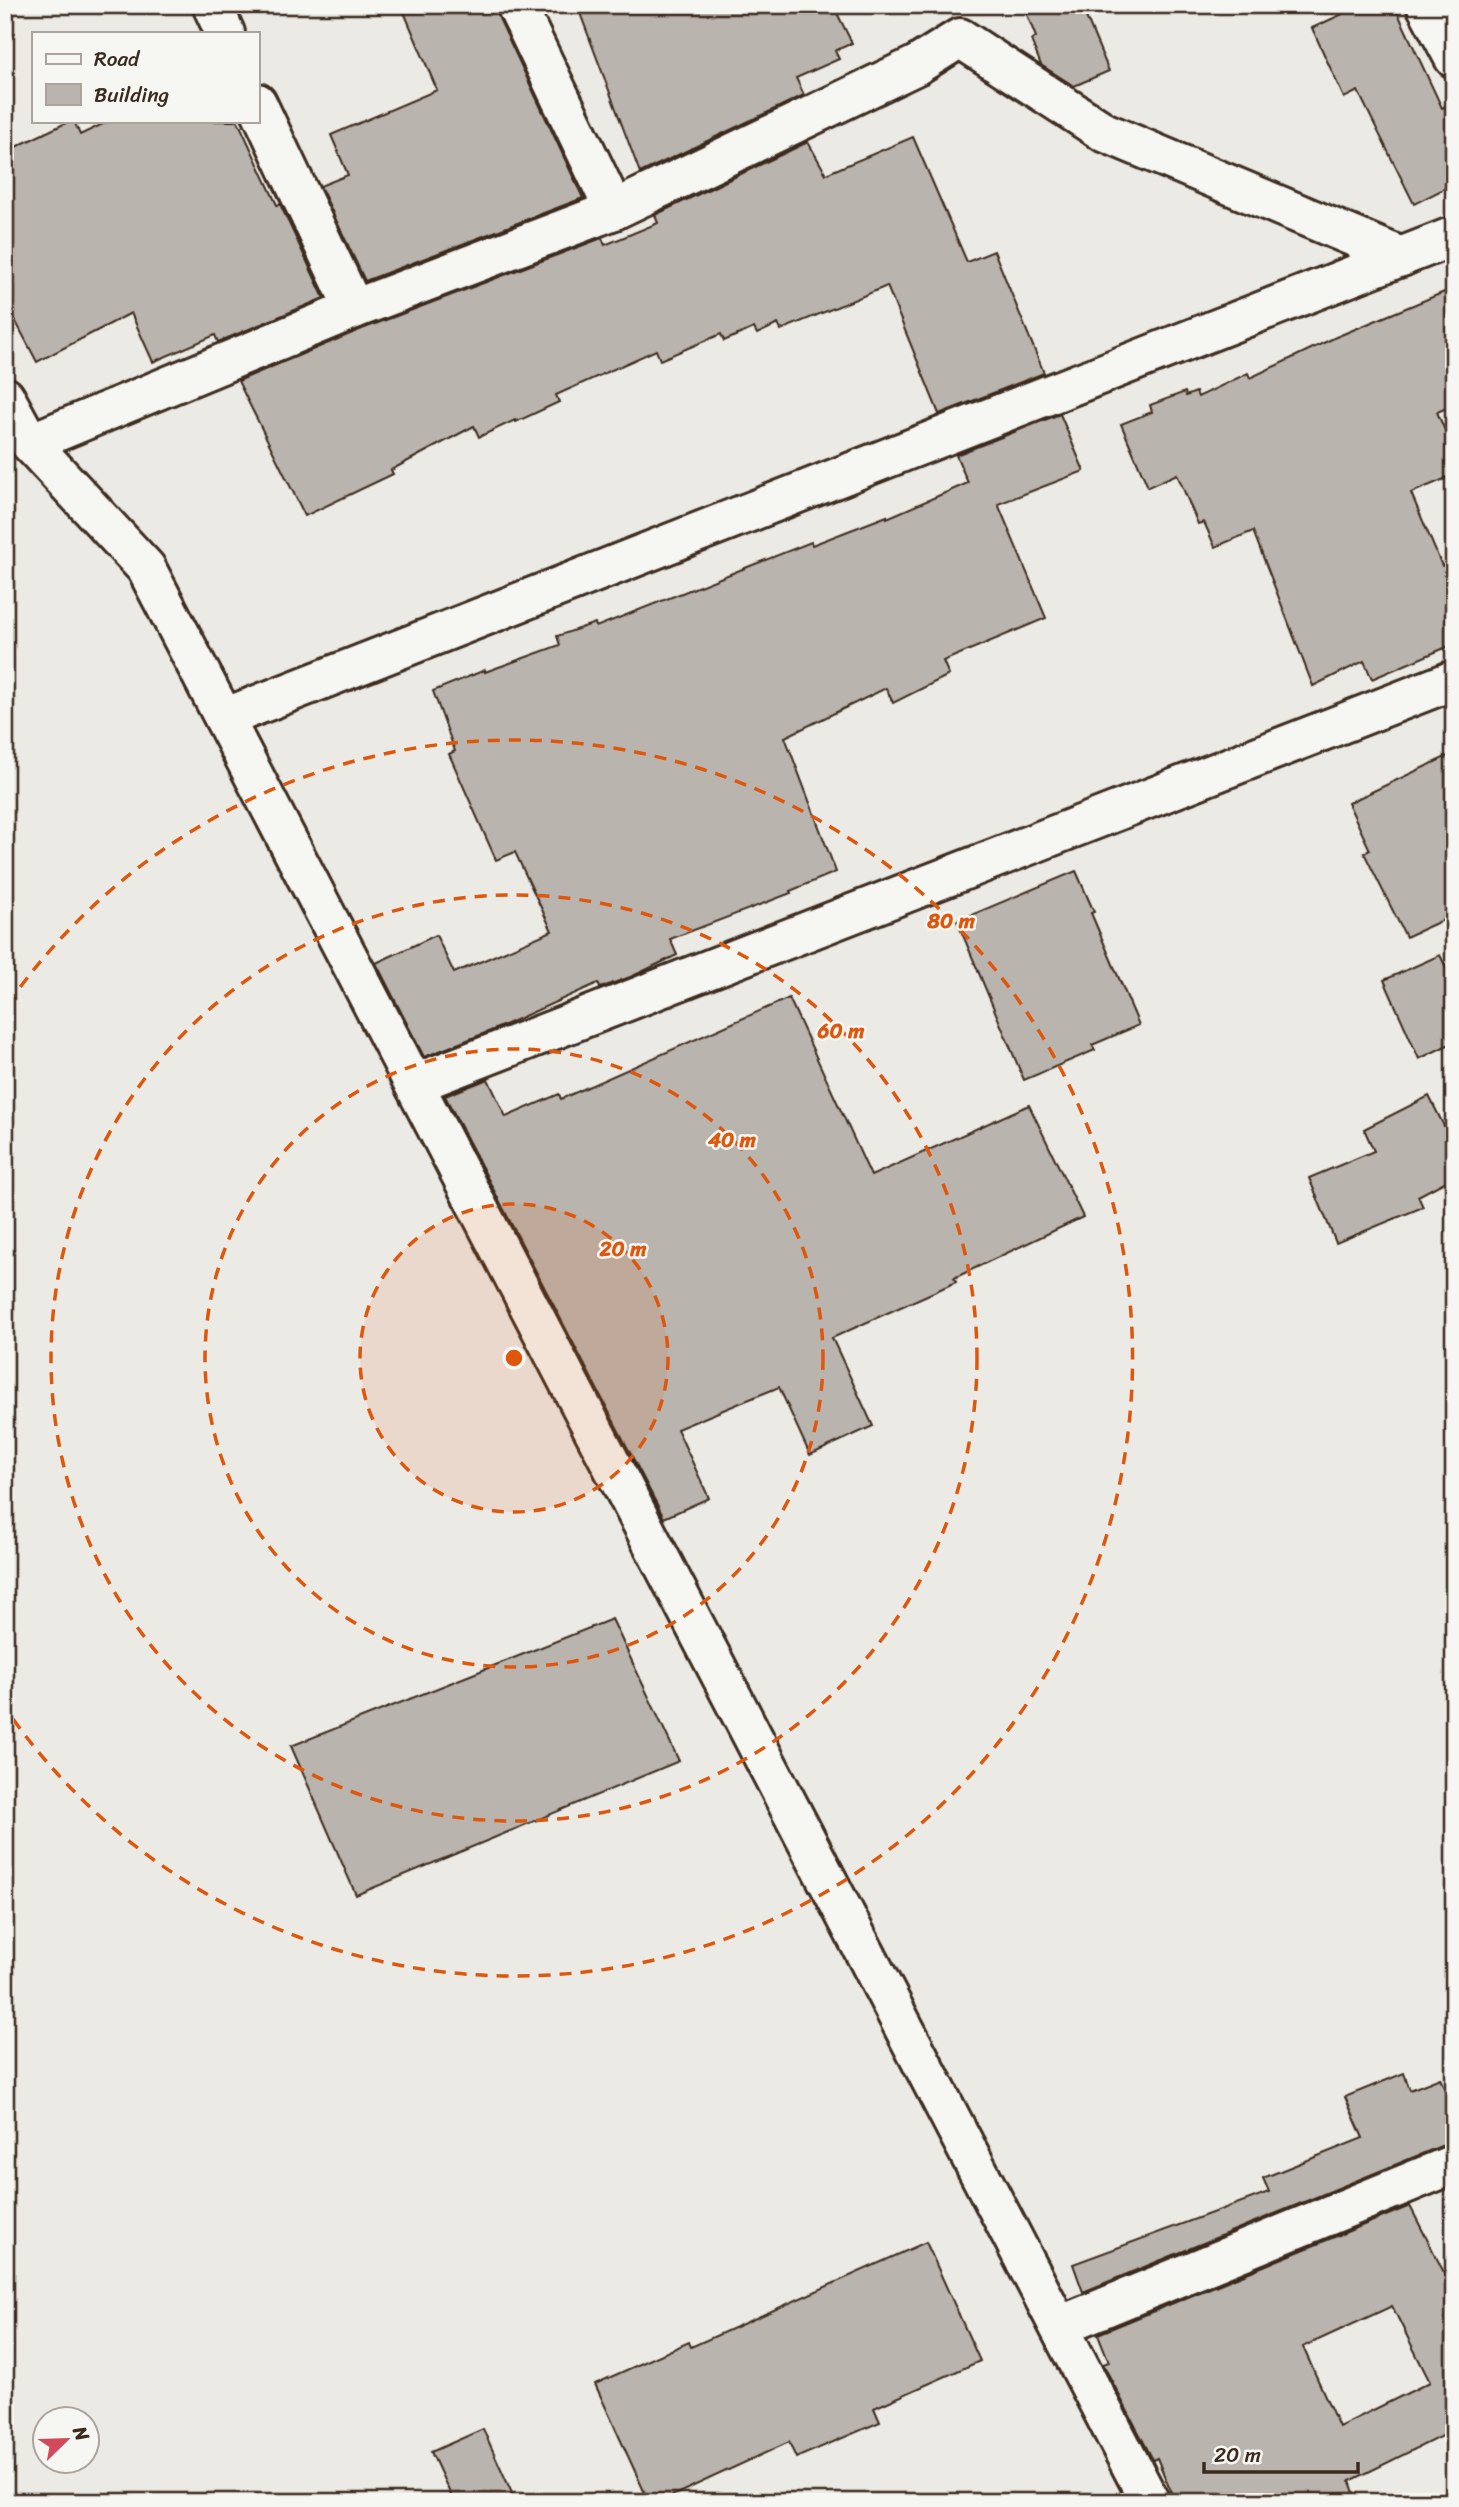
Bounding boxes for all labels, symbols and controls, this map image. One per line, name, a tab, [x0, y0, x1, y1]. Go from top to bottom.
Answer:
legend	[32, 32, 259, 122]
text: Road	[94, 40, 141, 78]
text: Building	[94, 76, 170, 114]
text: 80 m	[926, 902, 976, 940]
text: 60 m	[817, 1012, 865, 1050]
text: 40 m	[707, 1121, 757, 1159]
text: 20 m	[599, 1230, 647, 1268]
centre of rings	[502, 1346, 526, 1370]
north arrow	[32, 2406, 102, 2476]
text: N	[63, 2420, 99, 2447]
scale bar	[1204, 2430, 1358, 2474]
text: 20 m	[1214, 2436, 1261, 2474]

